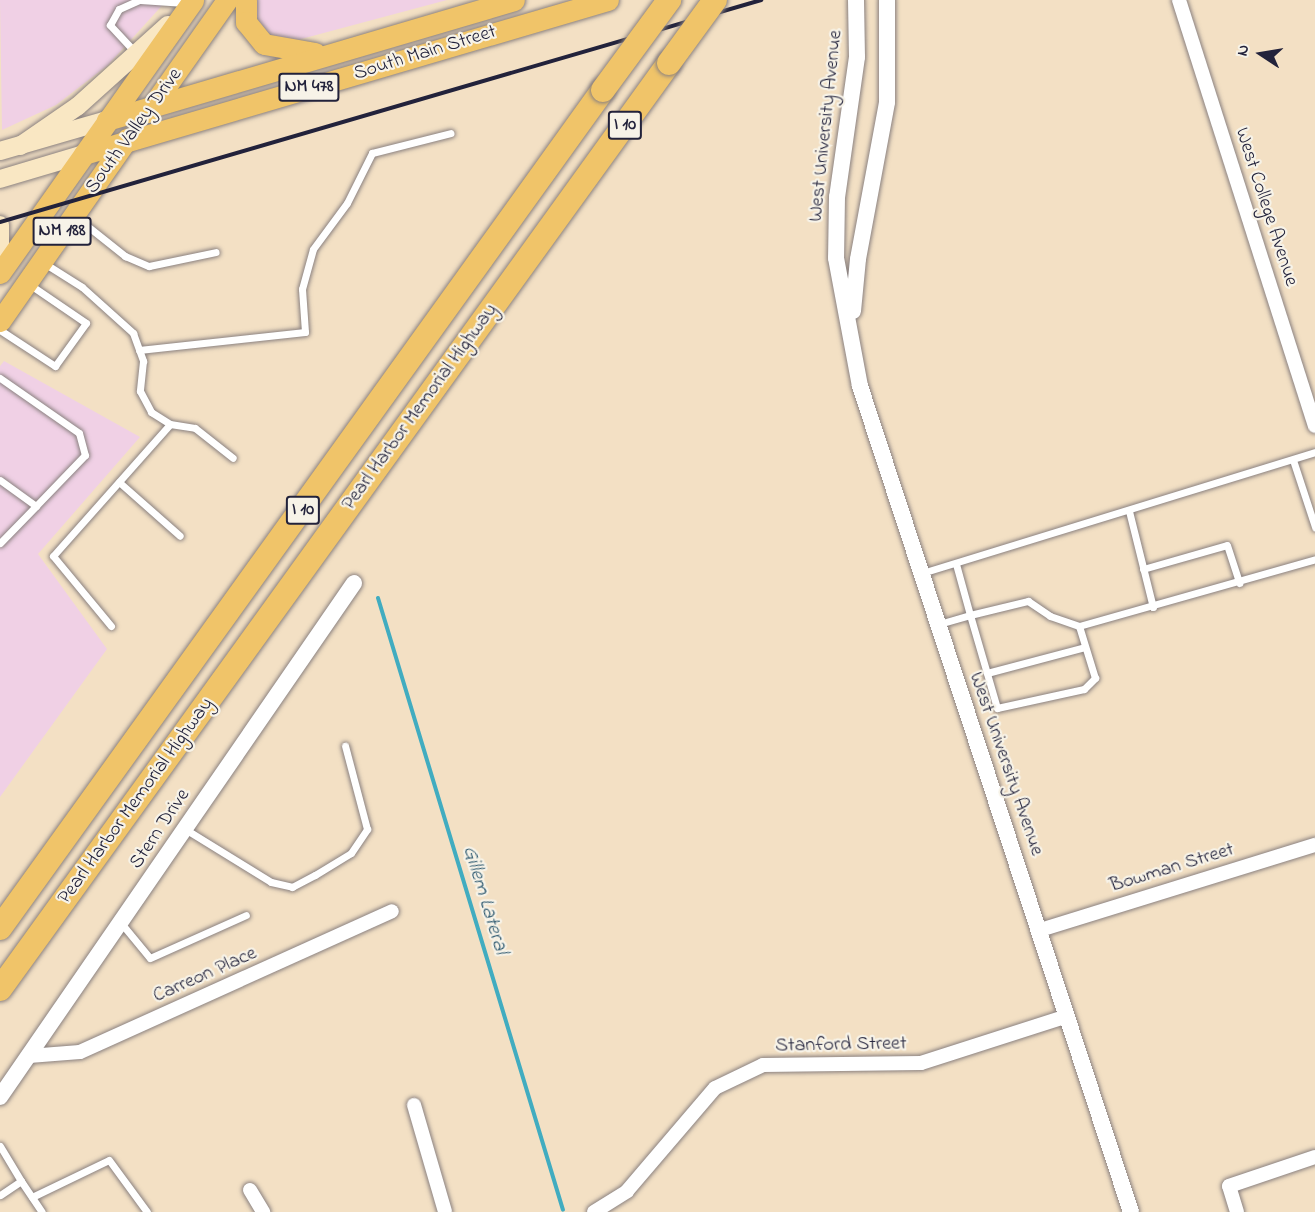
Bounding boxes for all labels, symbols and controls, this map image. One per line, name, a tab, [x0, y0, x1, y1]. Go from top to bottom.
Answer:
street label: South Main Street	[351, 20, 499, 86]
north arrow	[1231, 24, 1291, 84]
street label: West University Avenue	[804, 29, 848, 223]
text: N	[1231, 42, 1256, 58]
street label: South Valley Drive	[80, 63, 188, 199]
road number: NM 478	[278, 72, 340, 102]
road number: I 10	[607, 110, 643, 140]
street label: West College Avenue	[1229, 125, 1303, 289]
road number: NM 188	[32, 216, 92, 246]
street label: Pearl Harbor Memorial Highway	[337, 299, 503, 515]
road number: I 10	[285, 495, 321, 525]
street label: West University Avenue	[963, 669, 1049, 859]
street label: Pearl Harbor Memorial Highway	[53, 693, 219, 909]
street label: Stern Drive	[125, 784, 195, 874]
street label: Bowman Street	[1107, 838, 1237, 898]
water label: Gillem Lateral	[457, 843, 513, 957]
street label: Carreon Place	[150, 942, 260, 1008]
street label: Stanford Street	[775, 1032, 907, 1058]

